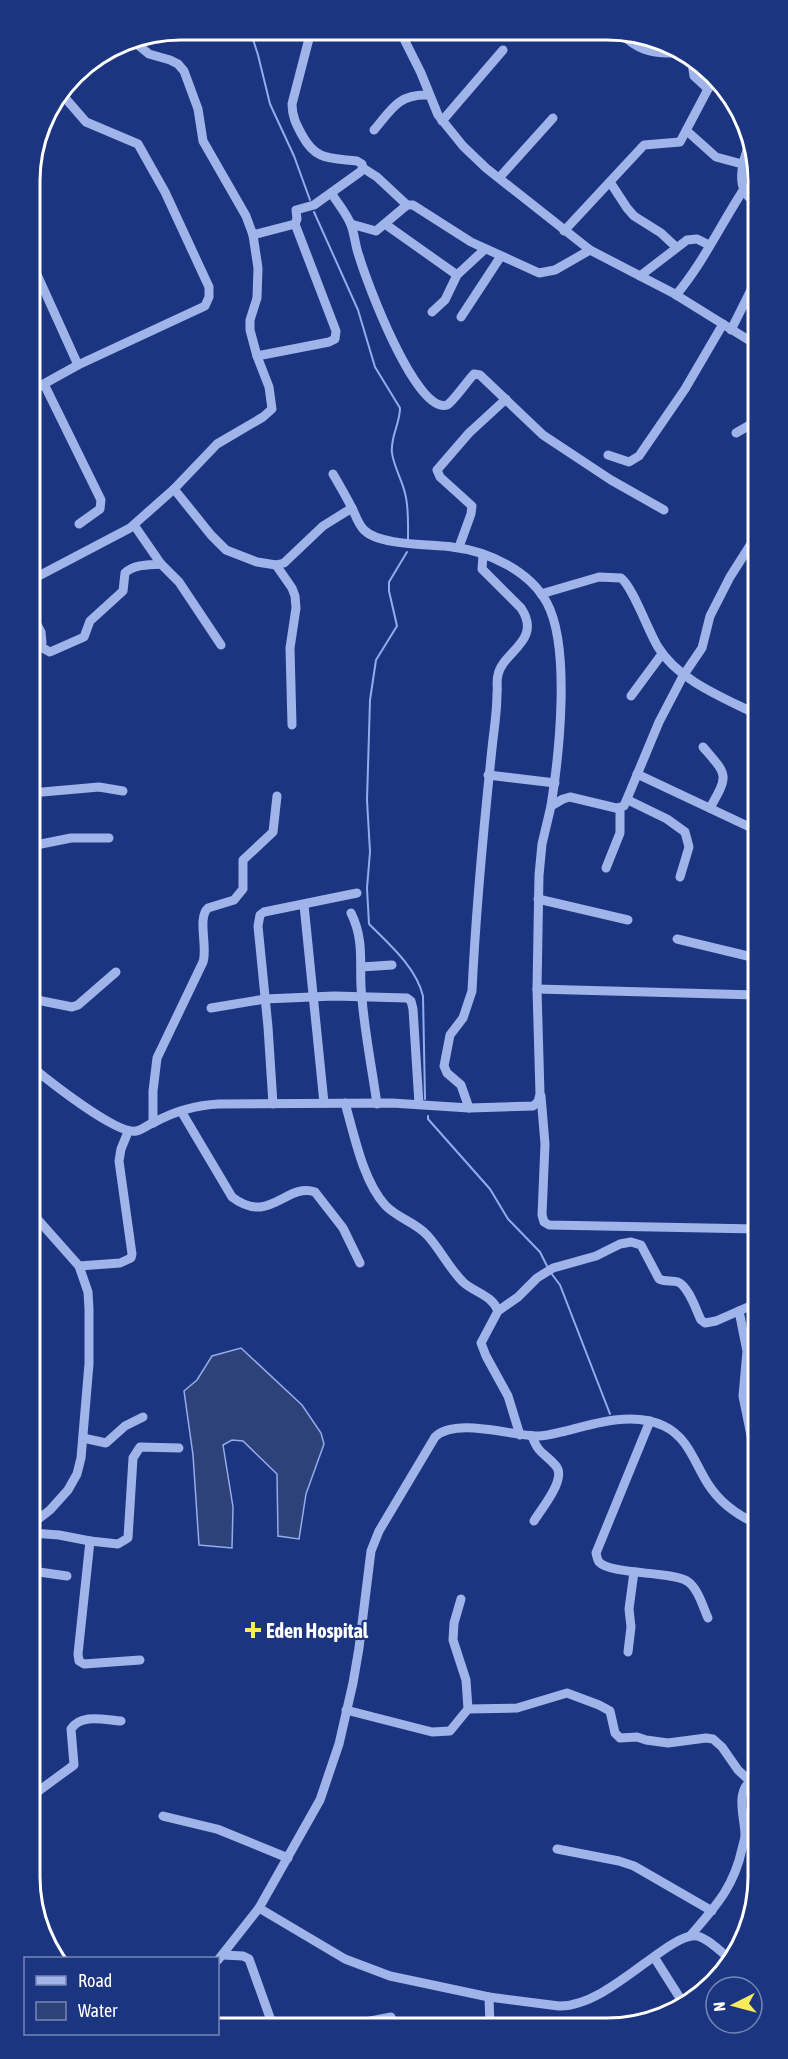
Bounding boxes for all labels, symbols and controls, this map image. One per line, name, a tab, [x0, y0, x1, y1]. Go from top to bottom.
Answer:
place label: Eden Hospital	[266, 1619, 369, 1642]
marker: Eden Hospital	[244, 1621, 262, 1639]
legend	[24, 1957, 219, 2035]
text: Road	[78, 1970, 112, 1991]
north arrow	[704, 1975, 764, 2035]
text: Water	[78, 2000, 118, 2021]
text: N	[710, 2001, 729, 2012]

